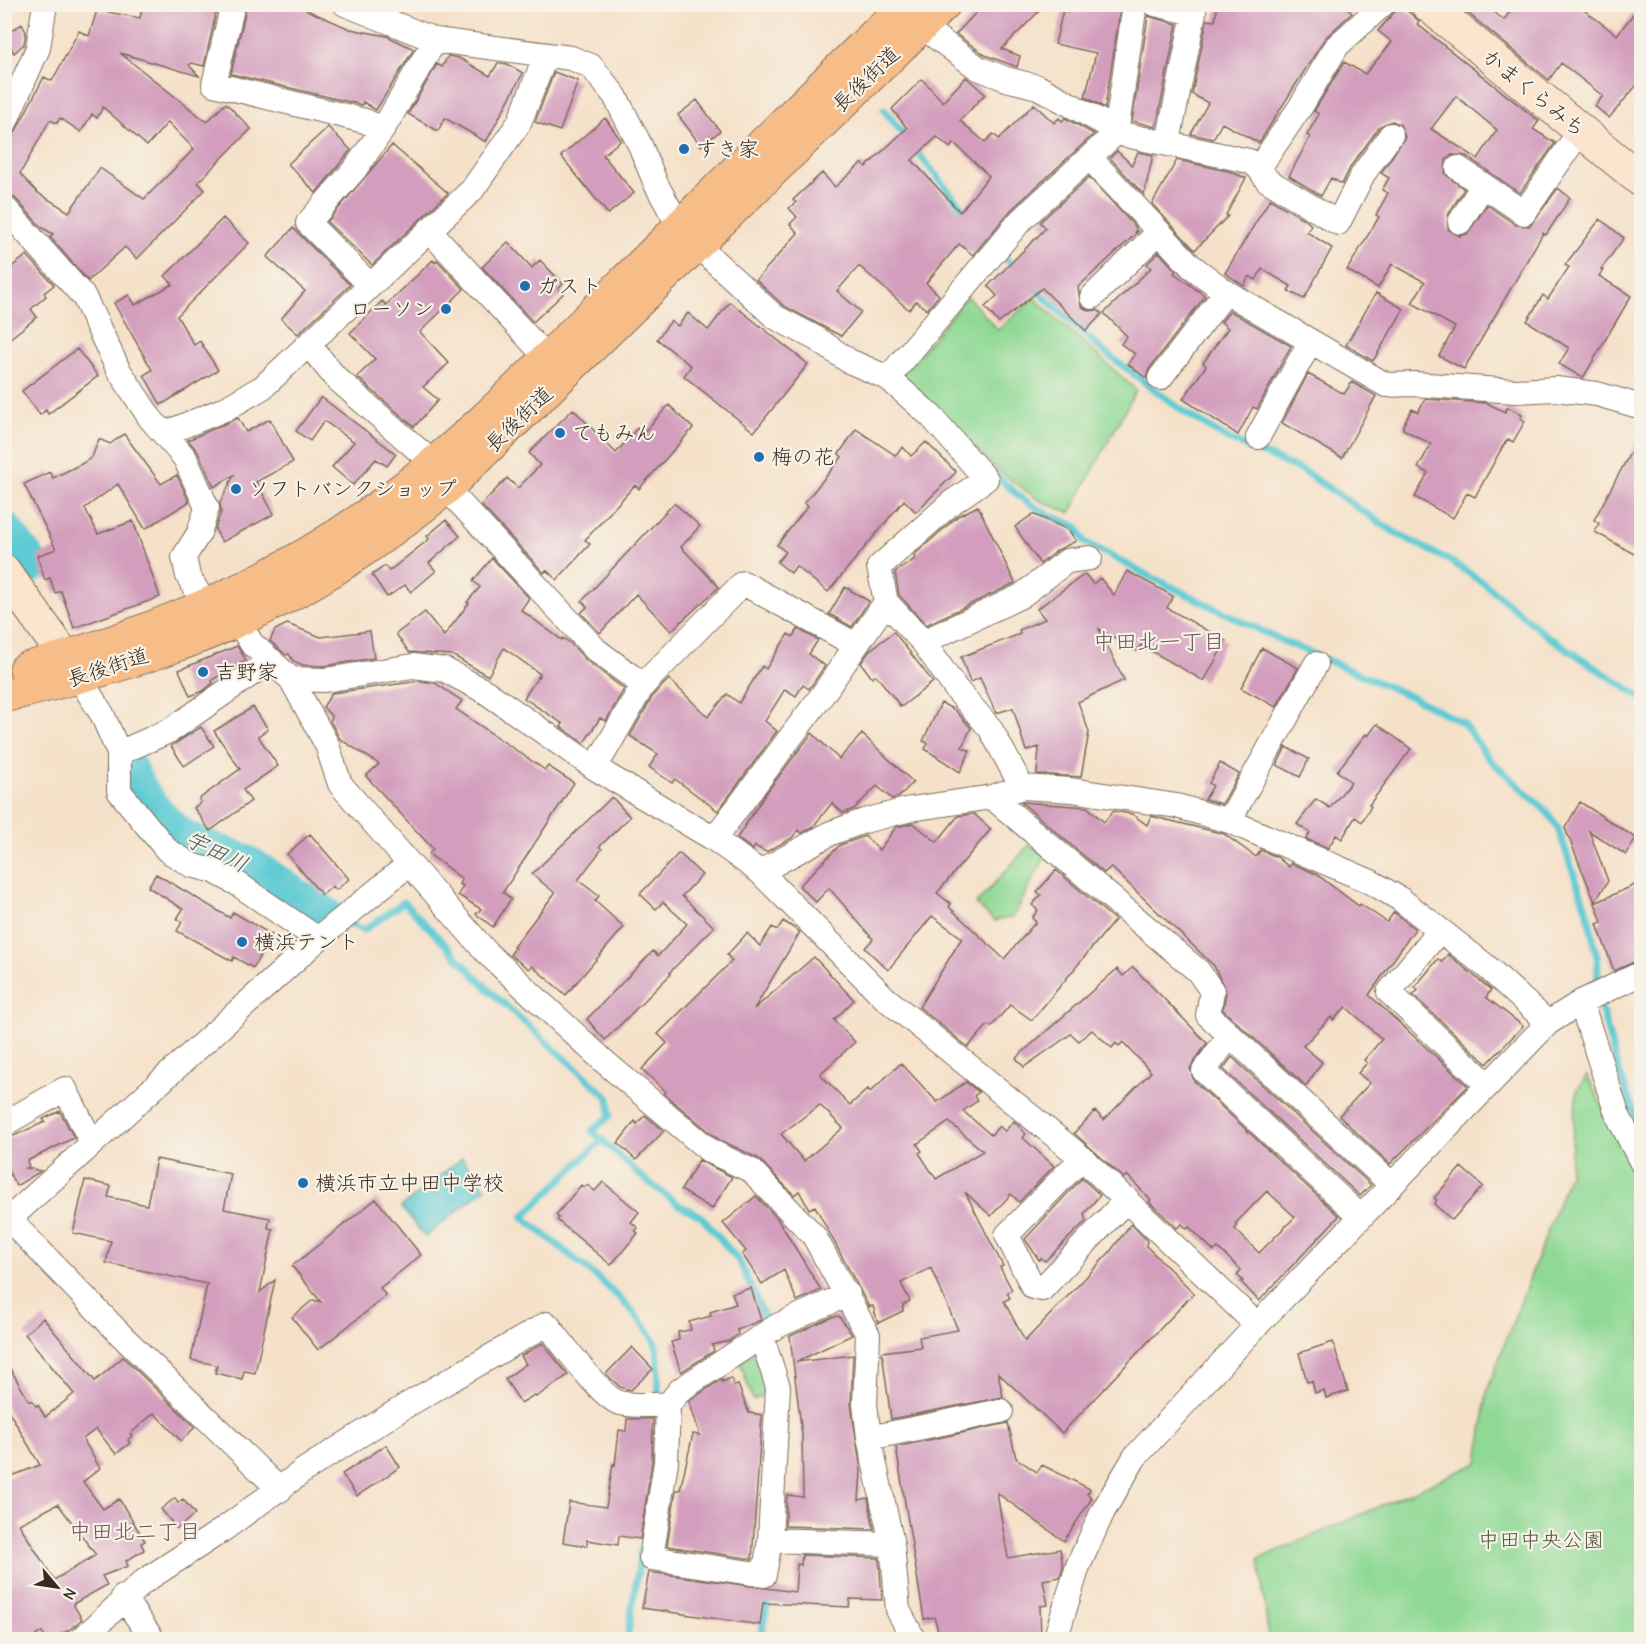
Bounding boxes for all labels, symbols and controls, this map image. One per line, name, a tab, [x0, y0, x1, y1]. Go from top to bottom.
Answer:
street label: 長後街道	[827, 41, 905, 117]
street label: かまくらみち	[1478, 44, 1590, 142]
place label: すき家	[696, 137, 759, 161]
marker: すき家	[677, 142, 691, 156]
place label: ガスト	[537, 274, 602, 298]
marker: ガスト	[518, 279, 532, 293]
place label: ローソン	[350, 297, 434, 321]
marker: ローソン	[439, 302, 453, 316]
street label: 長後街道	[480, 381, 558, 457]
place label: てもみん	[572, 421, 656, 445]
marker: てもみん	[553, 426, 567, 440]
place label: 梅の花	[771, 445, 834, 469]
marker: 梅の花	[752, 450, 766, 464]
place label: ソフトバンクショップ	[248, 477, 457, 501]
marker: ソフトバンクショップ	[229, 482, 243, 496]
district label: 中田北一丁目	[1093, 629, 1225, 655]
street label: 長後街道	[64, 643, 152, 691]
place label: 吉野家	[215, 660, 278, 684]
marker: 吉野家	[196, 665, 210, 679]
water label: 宇田川	[181, 826, 252, 878]
place label: 横浜テント	[254, 930, 359, 954]
marker: 横浜テント	[235, 935, 249, 949]
place label: 横浜市立中田中学校	[315, 1171, 504, 1195]
marker: 横浜市立中田中学校	[296, 1176, 310, 1190]
district label: 中田北二丁目	[69, 1519, 201, 1545]
park label: 中田中央公園	[1478, 1528, 1604, 1552]
north arrow	[27, 1557, 87, 1617]
text: N	[59, 1585, 80, 1603]

